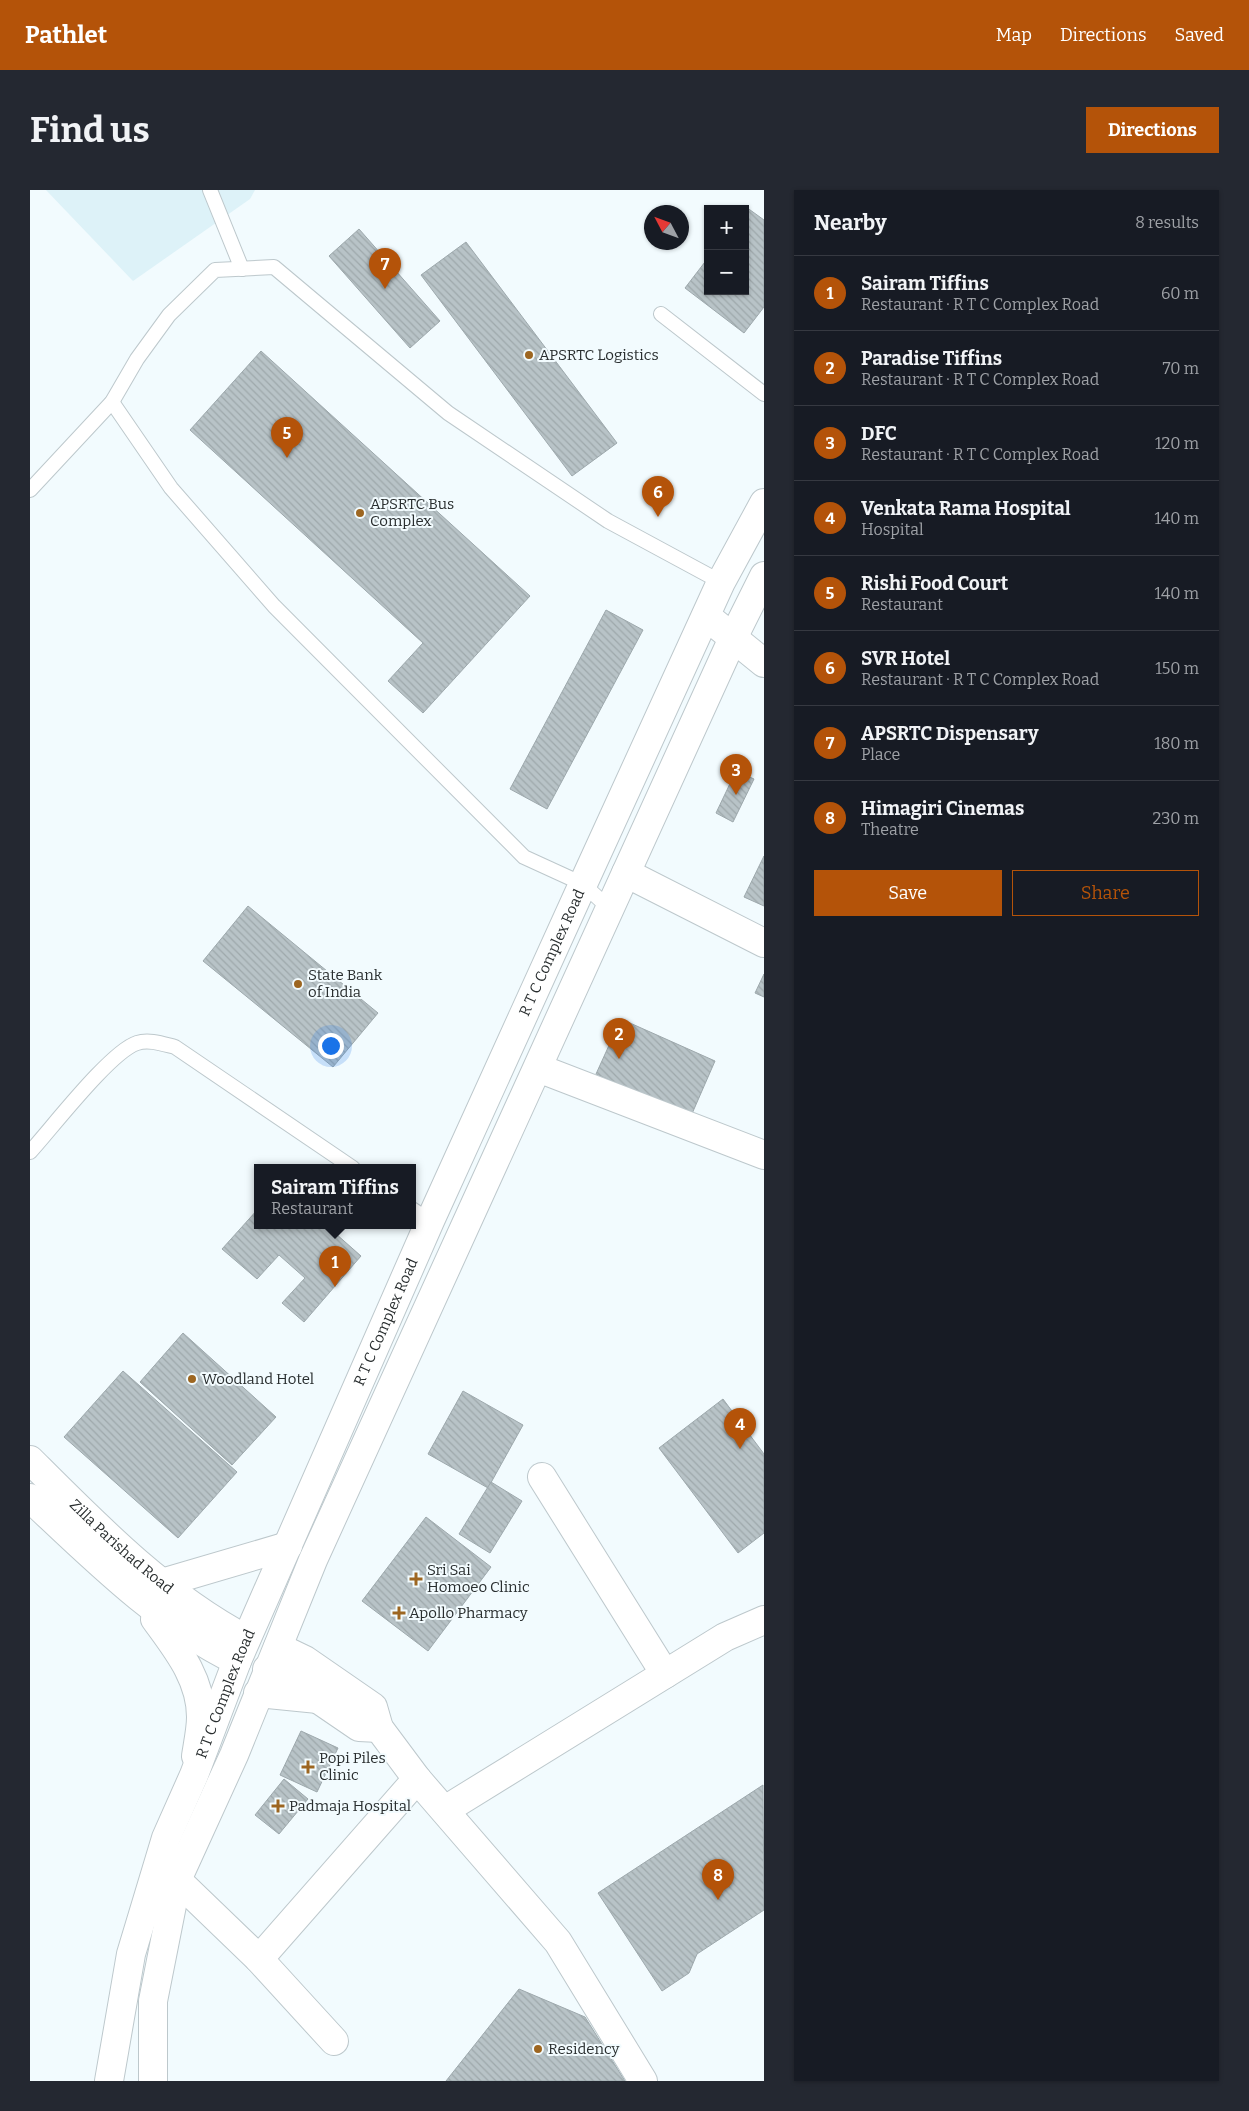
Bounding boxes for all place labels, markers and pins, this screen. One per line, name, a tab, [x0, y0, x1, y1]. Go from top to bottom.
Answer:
pin: 7	[369, 248, 401, 289]
place label: APSRTC Logistics	[539, 346, 659, 364]
marker: APSRTC Logistics	[523, 349, 535, 361]
pin: 5	[271, 417, 303, 458]
pin: 6	[642, 476, 674, 517]
place label: APSRTC Bus Complex	[370, 495, 454, 530]
marker: APSRTC Bus Complex	[354, 507, 366, 519]
pin: 3	[720, 754, 752, 795]
place label: State Bank of India	[308, 966, 383, 1001]
marker: State Bank of India	[292, 978, 304, 990]
pin: 2	[603, 1018, 635, 1059]
pin: 1	[319, 1246, 351, 1287]
place label: Woodland Hotel	[202, 1370, 314, 1388]
marker: Woodland Hotel	[186, 1373, 198, 1385]
pin: 4	[724, 1408, 756, 1449]
place label: Sri Sai Homoeo Clinic	[427, 1561, 530, 1596]
marker: Sri Sai Homoeo Clinic	[409, 1572, 423, 1586]
place label: Apollo Pharmacy	[409, 1604, 528, 1622]
marker: Apollo Pharmacy	[393, 1607, 405, 1619]
place label: Popi Piles Clinic	[319, 1749, 386, 1784]
marker: Popi Piles Clinic	[301, 1760, 315, 1774]
place label: Padmaja Hospital	[289, 1797, 411, 1815]
marker: Padmaja Hospital	[271, 1799, 285, 1813]
pin: 8	[702, 1859, 734, 1900]
place label: Residency	[548, 2040, 619, 2058]
marker: Residency	[532, 2043, 544, 2055]

